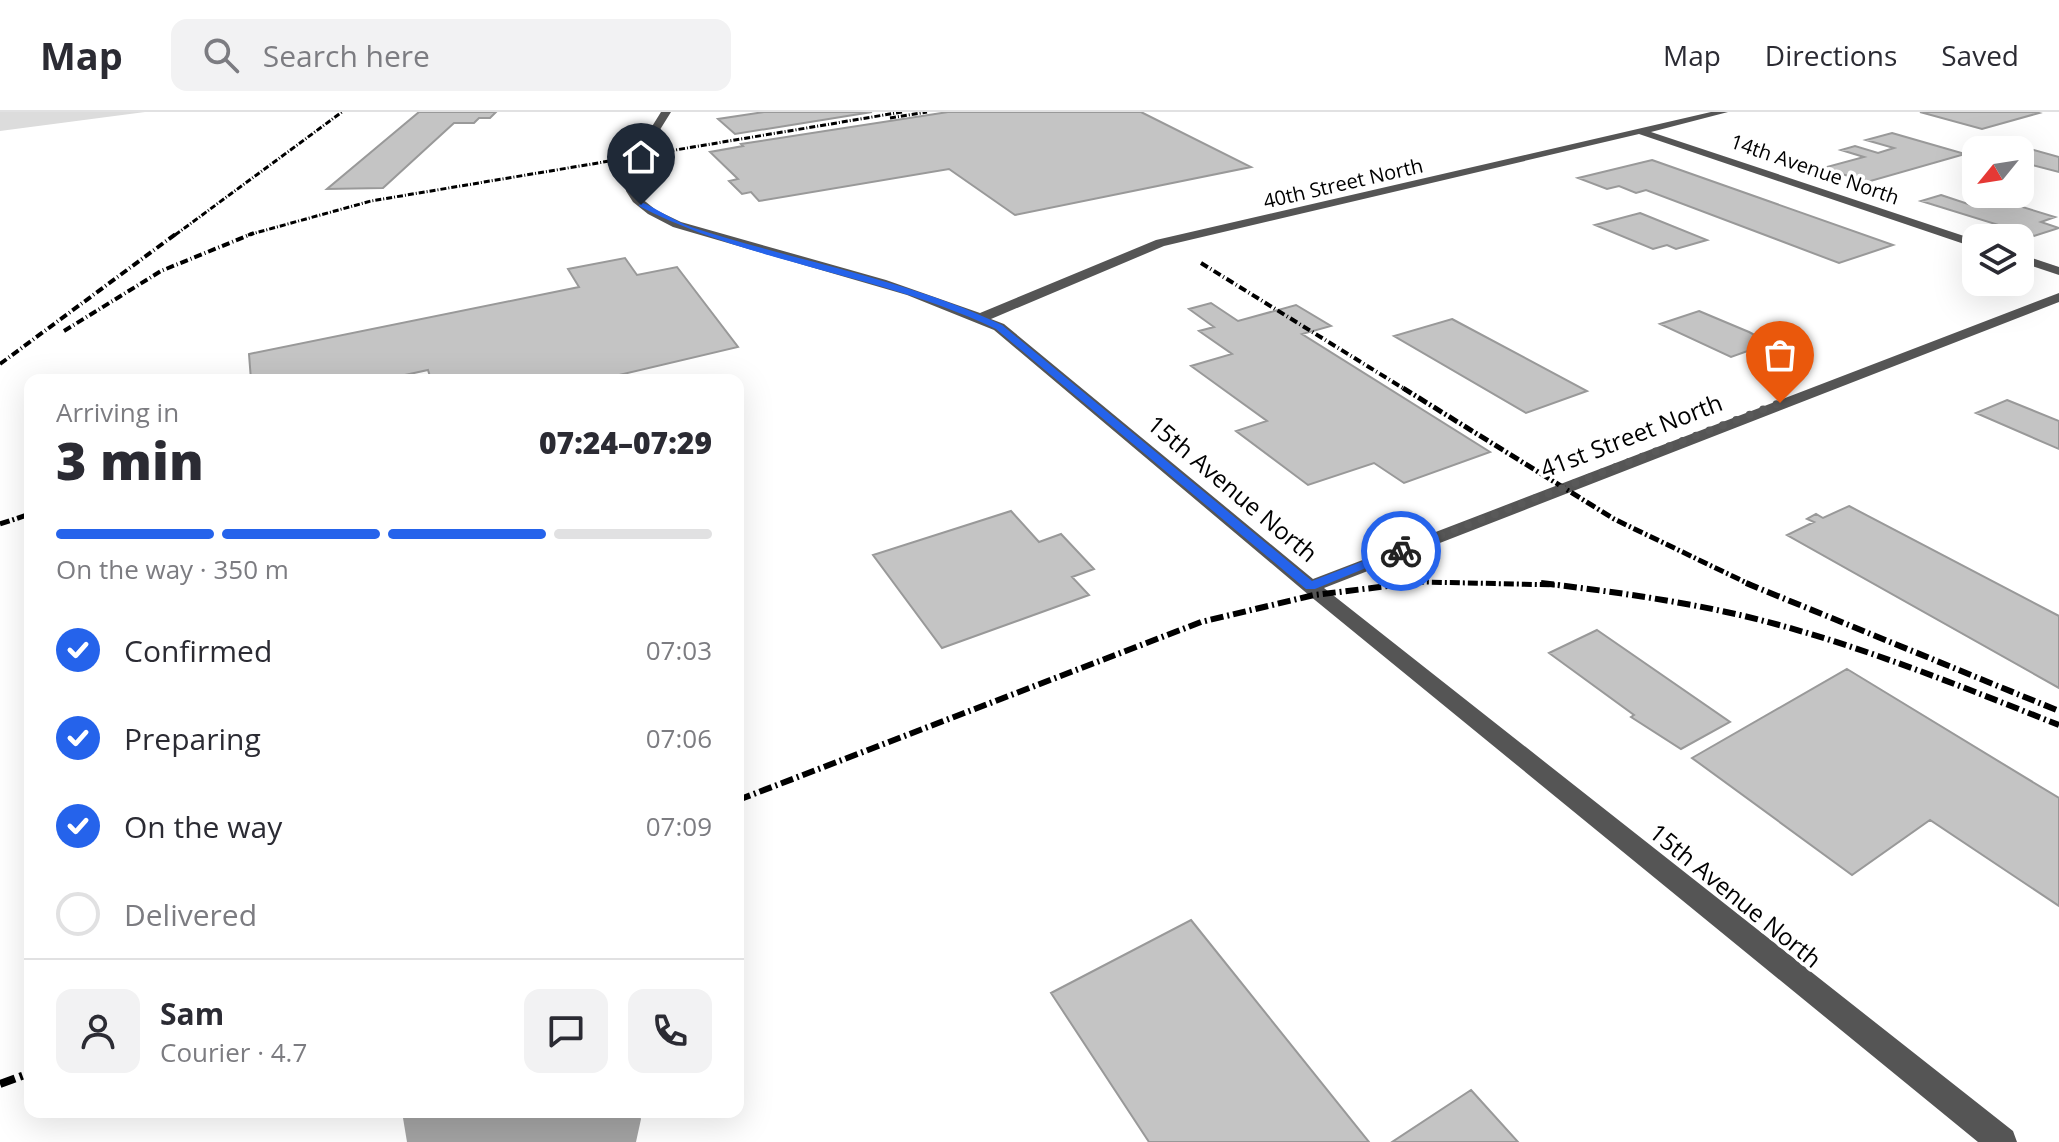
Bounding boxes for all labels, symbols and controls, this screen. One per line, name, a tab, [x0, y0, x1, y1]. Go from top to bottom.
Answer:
search box	[171, 19, 731, 91]
text: Map	[40, 29, 123, 81]
icon: search	[199, 33, 243, 77]
text: Search here	[263, 35, 430, 76]
text: Map	[1663, 36, 1721, 74]
text: Directions	[1765, 36, 1897, 74]
text: Saved	[1941, 36, 2019, 74]
pin	[607, 123, 675, 205]
street label: 14th Avenue North	[1727, 127, 1903, 211]
icon: home	[619, 135, 663, 179]
north arrow	[1962, 136, 2034, 208]
map controls	[1962, 136, 2034, 296]
street label: 40th Street North	[1260, 151, 1426, 215]
button: layers	[1962, 224, 2034, 296]
pin	[1746, 321, 1814, 403]
icon: bag	[1758, 333, 1802, 377]
street label: 41st Street North	[1535, 385, 1727, 485]
text: Arriving in	[56, 394, 179, 430]
street label: 15th Avenue North	[1141, 407, 1325, 569]
text: 07:24–07:29	[539, 422, 712, 463]
text: 3 min	[56, 424, 204, 495]
courier	[1361, 511, 1441, 591]
icon: bike	[1379, 529, 1423, 573]
text: On the way · 350 m	[56, 551, 289, 587]
icon: check	[56, 628, 100, 672]
text: Confirmed	[124, 630, 272, 671]
text: 07:03	[646, 632, 712, 668]
icon: check	[56, 716, 100, 760]
text: Preparing	[124, 718, 261, 759]
text: 07:06	[646, 720, 712, 756]
icon: check	[56, 804, 100, 848]
text: On the way	[124, 806, 282, 847]
text: 07:09	[646, 808, 712, 844]
street label: 15th Avenue North	[1643, 815, 1829, 975]
text: Delivered	[124, 894, 257, 935]
button: person	[56, 989, 140, 1073]
button: chat	[524, 989, 608, 1073]
button: phone	[628, 989, 712, 1073]
text: Sam	[160, 993, 224, 1034]
text: Courier · 4.7	[160, 1034, 307, 1070]

